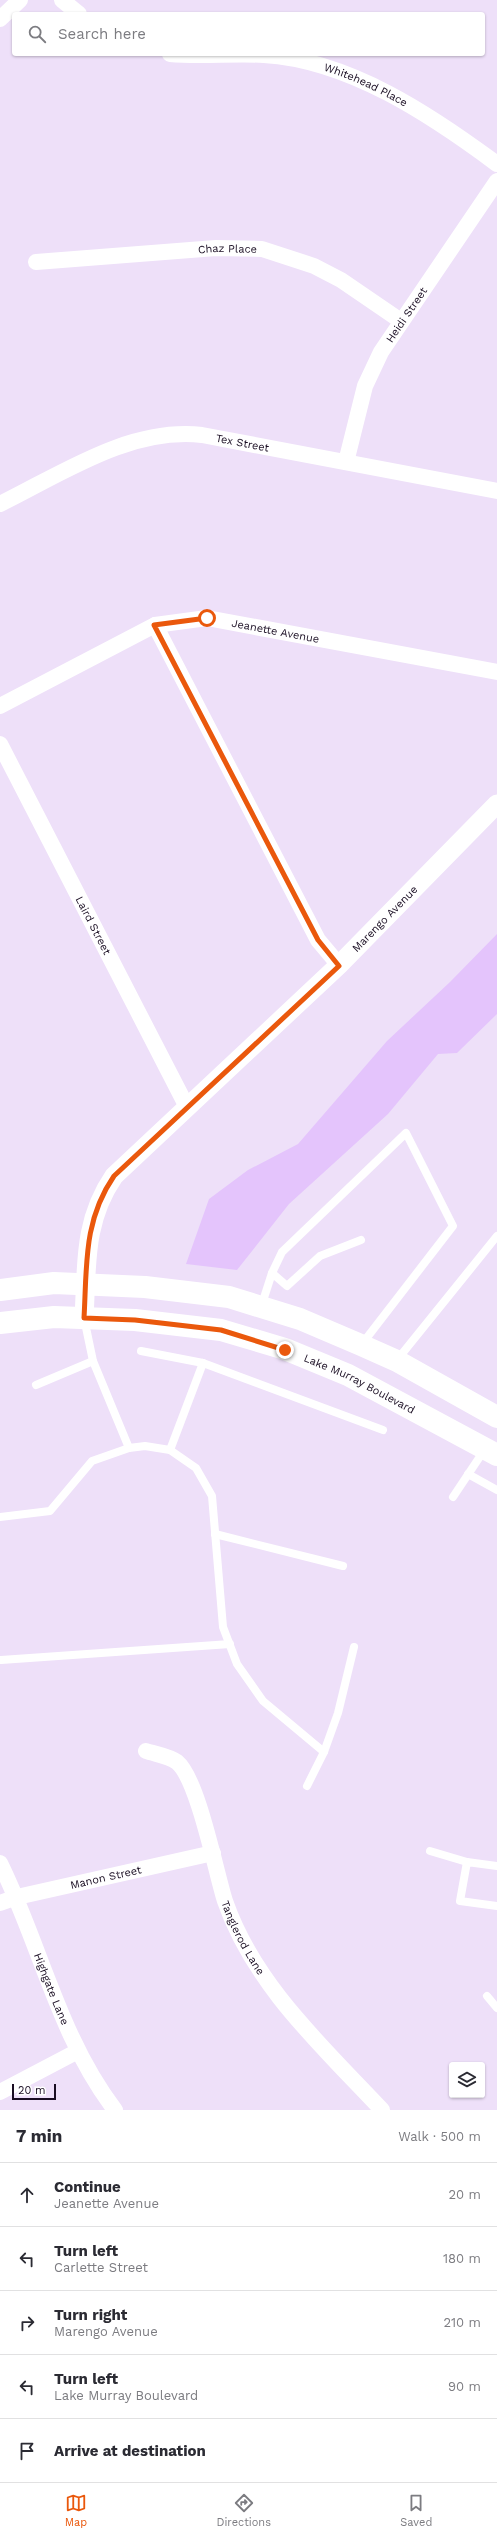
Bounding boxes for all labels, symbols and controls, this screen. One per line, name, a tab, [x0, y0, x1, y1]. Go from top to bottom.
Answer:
search box	[12, 12, 485, 56]
icon: search	[26, 23, 48, 45]
text: Search here	[58, 25, 146, 43]
street label: Whitehead Place	[323, 60, 410, 109]
street label: Chaz Place	[197, 241, 257, 256]
street label: Heidi Street	[383, 284, 430, 345]
street label: Tex Street	[215, 431, 271, 454]
route start	[198, 609, 216, 627]
street label: Jeanette Avenue	[231, 616, 320, 645]
street label: Marengo Avenue	[349, 883, 420, 954]
street label: Laird Street	[73, 894, 114, 957]
route end	[276, 1341, 294, 1359]
street label: Lake Murray Boulevard	[302, 1351, 417, 1416]
street label: Manon Street	[69, 1863, 143, 1891]
street label: Tanglerod Lane	[219, 1899, 267, 1977]
street label: Highgate Lane	[32, 1951, 72, 2027]
map controls	[449, 2062, 485, 2098]
button: layers	[449, 2062, 485, 2098]
scale bar	[12, 2082, 56, 2101]
text: 20 m	[18, 2084, 46, 2097]
text: 7 min	[16, 2126, 62, 2146]
text: Walk · 500 m	[398, 2129, 481, 2144]
text: Continue	[54, 2178, 121, 2196]
icon: ahead	[16, 2184, 38, 2206]
text: 20 m	[449, 2187, 481, 2202]
text: Jeanette Avenue	[54, 2196, 159, 2211]
text: Turn left	[54, 2242, 118, 2260]
icon: left	[16, 2248, 38, 2270]
text: 180 m	[443, 2251, 481, 2266]
text: Carlette Street	[54, 2260, 148, 2275]
text: Turn right	[54, 2306, 127, 2324]
icon: right	[16, 2312, 38, 2334]
text: 210 m	[443, 2315, 481, 2330]
text: Marengo Avenue	[54, 2324, 158, 2339]
text: Turn left	[54, 2370, 118, 2388]
icon: left	[16, 2376, 38, 2398]
text: 90 m	[448, 2379, 481, 2394]
text: Lake Murray Boulevard	[54, 2388, 198, 2403]
icon: arrive	[16, 2440, 38, 2462]
text: Arrive at destination	[54, 2442, 206, 2460]
tab: Map	[65, 2492, 87, 2529]
tab: Directions	[217, 2492, 271, 2529]
tab: Saved	[400, 2492, 432, 2529]

